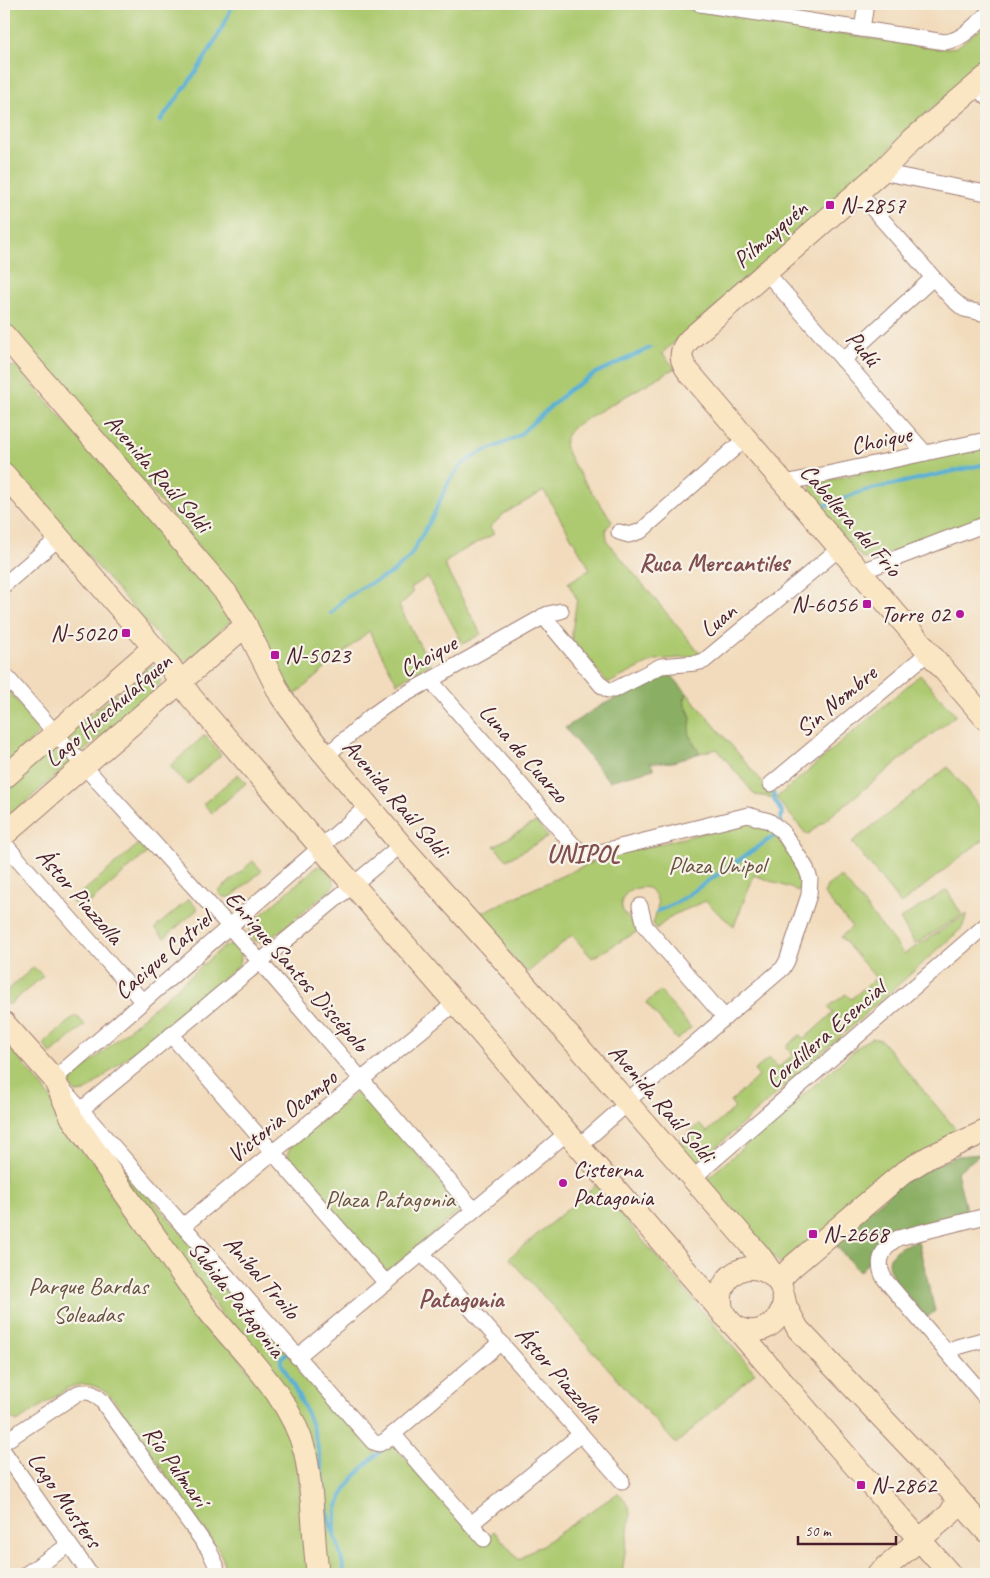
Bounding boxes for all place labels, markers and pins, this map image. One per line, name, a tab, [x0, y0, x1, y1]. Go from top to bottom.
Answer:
place label: N-2857	[840, 190, 907, 220]
marker: N-2857	[824, 199, 836, 211]
place label: N-6056	[792, 589, 858, 619]
marker: N-6056	[861, 598, 873, 610]
place label: Torre 02	[880, 599, 952, 629]
marker: Torre 02	[954, 608, 966, 620]
place label: N-5020	[51, 618, 118, 648]
marker: N-5020	[120, 627, 132, 639]
place label: N-5023	[285, 640, 353, 670]
marker: N-5023	[269, 649, 281, 661]
place label: Cisterna Patagonia	[573, 1154, 655, 1212]
marker: Cisterna Patagonia	[557, 1177, 569, 1189]
place label: N-2668	[823, 1219, 891, 1249]
marker: N-2668	[807, 1228, 819, 1240]
place label: N-2862	[871, 1470, 939, 1500]
marker: N-2862	[855, 1479, 867, 1491]

